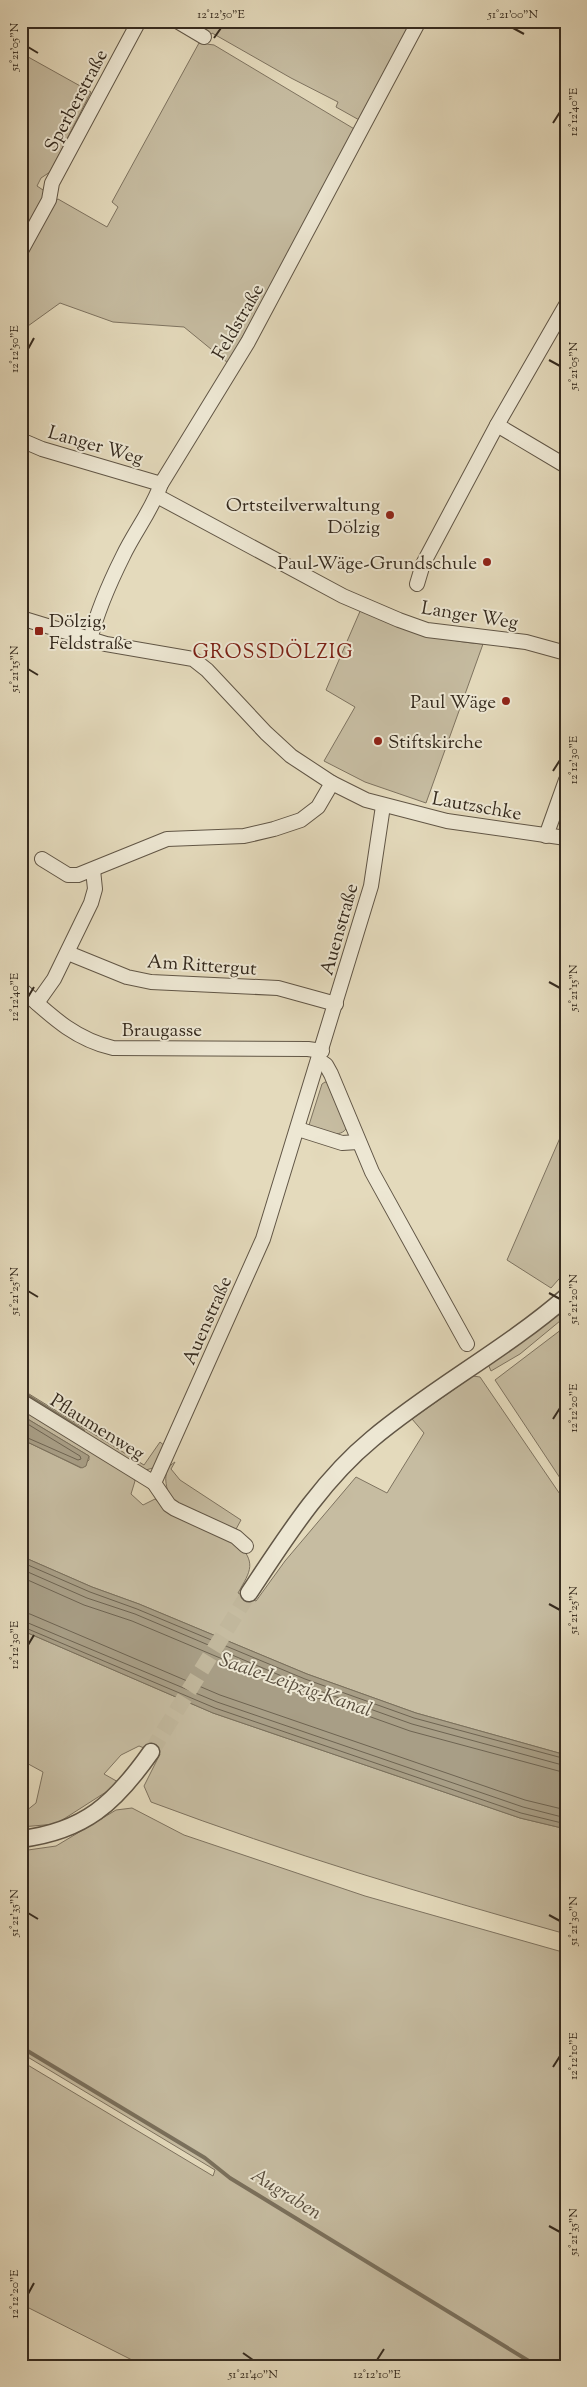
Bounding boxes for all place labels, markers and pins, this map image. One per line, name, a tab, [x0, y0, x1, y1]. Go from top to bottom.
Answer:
place label: Ortsteilverwaltung Dölzig	[226, 493, 380, 542]
marker: Ortsteilverwaltung Dölzig	[384, 509, 396, 521]
place label: Paul-Wäge-Grundschule	[278, 551, 477, 578]
marker: Paul-Wäge-Grundschule	[481, 556, 493, 568]
place label: Dölzig, Feldstraße	[49, 609, 133, 658]
marker: Dölzig, Feldstraße	[33, 625, 45, 637]
place label: Paul Wäge	[410, 690, 496, 717]
marker: Paul Wäge	[500, 695, 512, 707]
place label: Stiftskirche	[388, 730, 483, 757]
marker: Stiftskirche	[372, 735, 384, 747]

